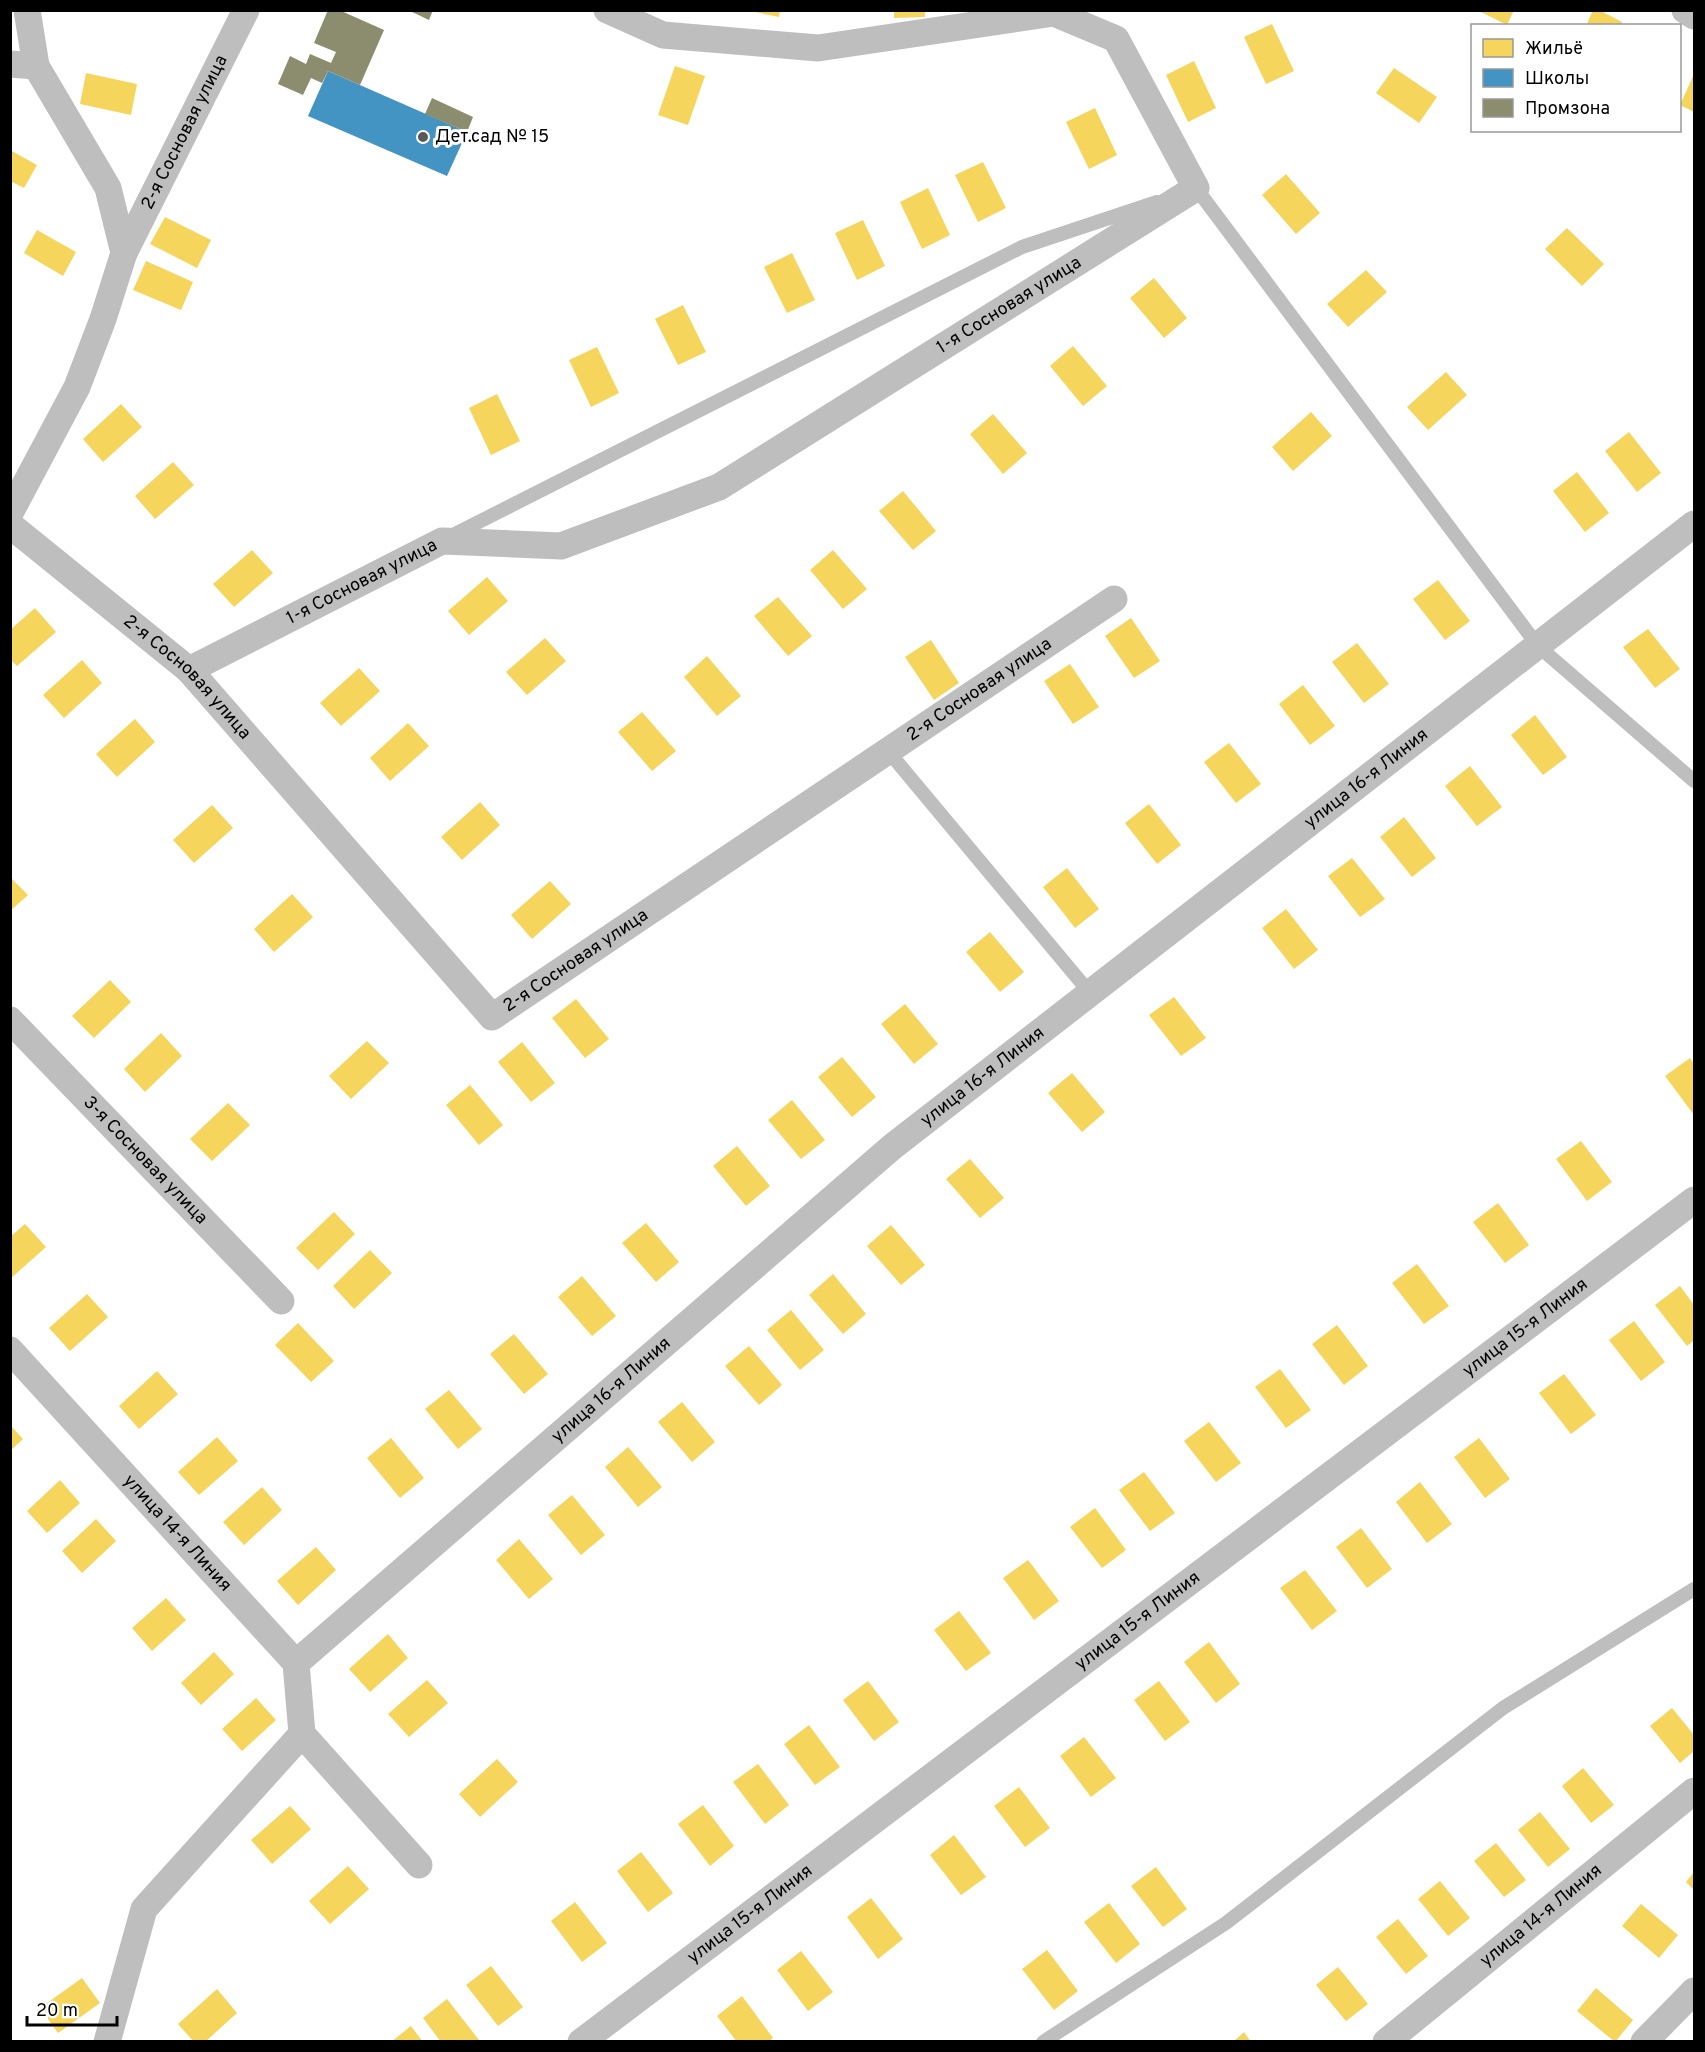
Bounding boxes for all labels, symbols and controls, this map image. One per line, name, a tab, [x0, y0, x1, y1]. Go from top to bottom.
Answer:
legend	[1471, 24, 1681, 132]
text: Жильё	[1525, 38, 1583, 61]
street label: 2-я Сосновая улица	[136, 51, 233, 213]
text: Школы	[1525, 68, 1589, 91]
text: Промзона	[1525, 98, 1610, 121]
place label: Дет.сад № 15	[435, 126, 549, 149]
marker: Дет.сад № 15	[416, 130, 430, 144]
street label: 1-я Сосновая улица	[932, 251, 1086, 359]
street label: 1-я Сосновая улица	[282, 534, 441, 630]
street label: 2-я Сосновая улица	[119, 610, 256, 744]
street label: 2-я Сосновая улица	[902, 633, 1056, 747]
street label: улица 16-я Линия	[1300, 723, 1433, 834]
street label: 2-я Сосновая улица	[499, 904, 653, 1018]
street label: улица 16-я Линия	[916, 1021, 1049, 1132]
street label: 3-я Сосновая улица	[78, 1091, 213, 1229]
street label: улица 15-я Линия	[1458, 1273, 1592, 1382]
street label: улица 16-я Линия	[547, 1332, 676, 1448]
street label: улица 14-я Линия	[118, 1470, 237, 1597]
street label: улица 15-я Линия	[1070, 1566, 1205, 1676]
street label: улица 15-я Линия	[683, 1859, 817, 1969]
street label: улица 14-я Линия	[1475, 1859, 1607, 1972]
scale bar	[27, 1989, 117, 2027]
text: 20 m	[36, 2000, 78, 2023]

